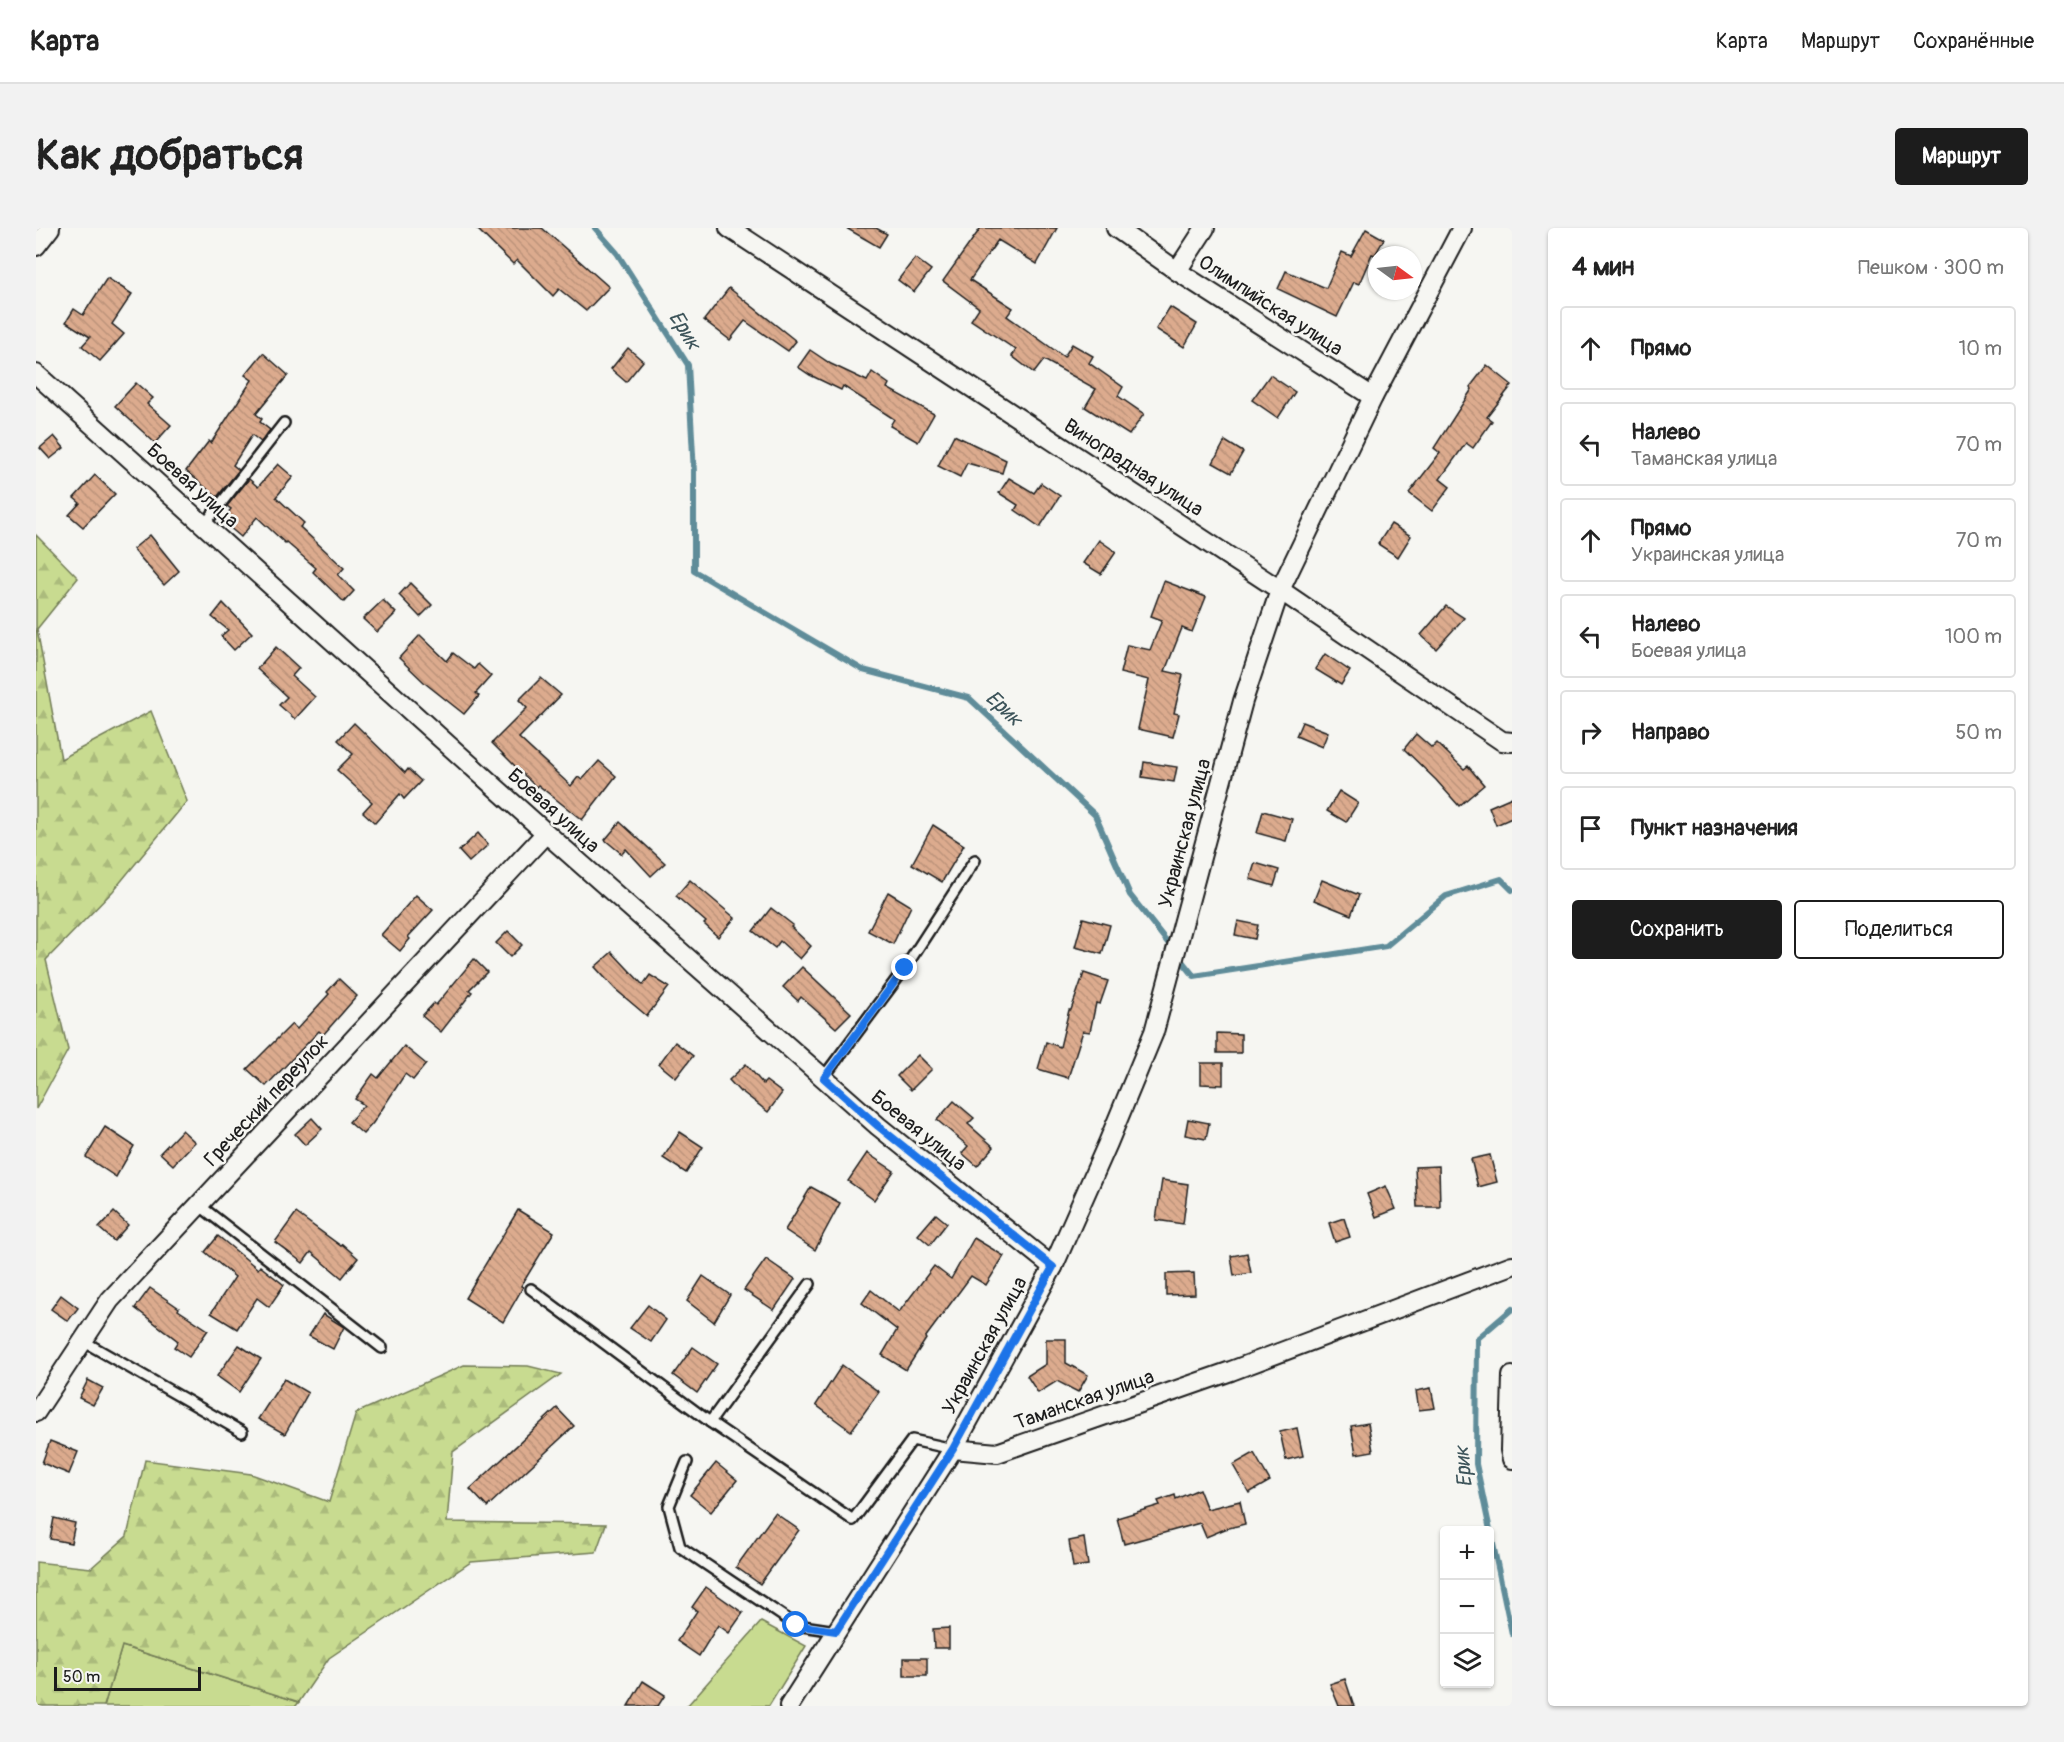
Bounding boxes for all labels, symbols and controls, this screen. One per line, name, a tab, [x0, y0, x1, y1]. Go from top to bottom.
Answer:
text: Карта	[30, 24, 99, 59]
text: Карта	[1716, 28, 1768, 55]
text: Маршрут	[1801, 28, 1880, 55]
text: Сохранённые	[1913, 28, 2034, 55]
button: Маршрут	[1895, 128, 2028, 185]
text: Как добраться	[36, 130, 303, 182]
north arrow	[1368, 246, 1422, 300]
street label: Олимпийская улица	[1194, 249, 1348, 361]
text: 4 мин	[1572, 251, 1634, 283]
text: Пешком · 300 m	[1858, 255, 2004, 280]
water label: Ерик	[662, 306, 708, 357]
icon: ahead	[1574, 332, 1607, 365]
text: Прямо	[1631, 334, 1691, 362]
text: 10 m	[1958, 336, 2002, 361]
street label: Виноградная улица	[1059, 413, 1208, 522]
text: Налево	[1631, 418, 1700, 446]
icon: left	[1574, 428, 1607, 461]
text: 70 m	[1956, 432, 2002, 457]
street label: Боевая улица	[141, 438, 244, 533]
text: Таманская улица	[1631, 446, 1777, 471]
text: Прямо	[1631, 514, 1691, 542]
icon: ahead	[1574, 524, 1607, 557]
text: 70 m	[1956, 528, 2002, 553]
text: Украинская улица	[1631, 542, 1784, 567]
text: Налево	[1631, 610, 1700, 638]
icon: left	[1574, 620, 1607, 653]
text: 100 m	[1945, 624, 2002, 649]
text: Боевая улица	[1631, 638, 1746, 663]
water label: Ерик	[979, 685, 1029, 734]
icon: right	[1574, 716, 1607, 749]
text: Направо	[1631, 718, 1710, 746]
text: 50 m	[1955, 720, 2002, 745]
street label: Украинская улица	[1153, 756, 1216, 910]
street label: Боевая улица	[502, 763, 605, 858]
icon: arrive	[1574, 812, 1607, 845]
text: Пункт назначения	[1631, 814, 1798, 842]
button: Сохранить	[1572, 900, 1782, 959]
button: Поделиться	[1794, 900, 2004, 959]
route end	[891, 954, 917, 980]
street label: Греческий переулок	[199, 1029, 334, 1172]
street label: Боевая улица	[866, 1084, 971, 1176]
street label: Украинская улица	[936, 1272, 1033, 1418]
street label: Таманская улица	[1011, 1364, 1157, 1435]
water label: Ерик	[1448, 1443, 1479, 1489]
map controls	[1440, 1526, 1494, 1688]
button: +	[1440, 1526, 1494, 1580]
button: −	[1440, 1580, 1494, 1634]
route start	[782, 1611, 808, 1637]
button: layers	[1440, 1634, 1494, 1688]
scale bar	[54, 1664, 201, 1692]
text: 50 m	[63, 1667, 100, 1687]

